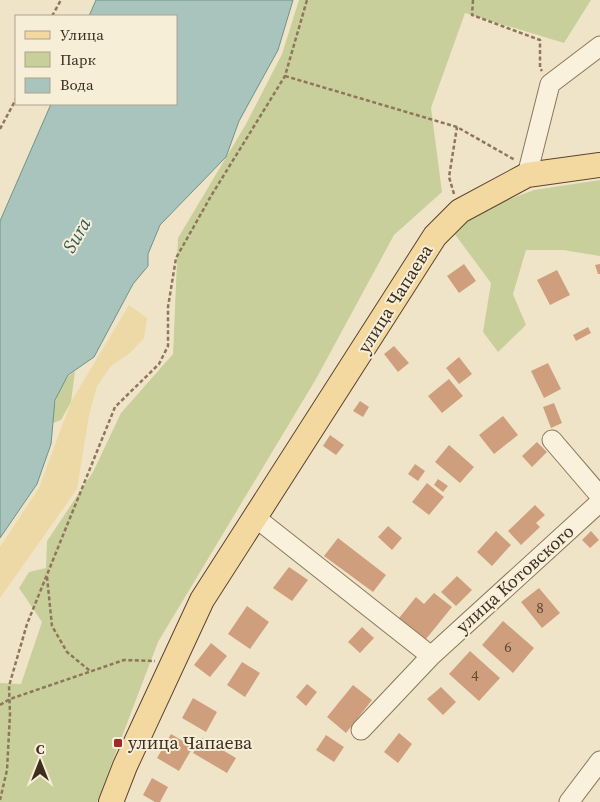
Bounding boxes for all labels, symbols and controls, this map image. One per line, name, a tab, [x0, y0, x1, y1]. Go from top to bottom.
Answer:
legend	[15, 15, 178, 105]
text: Улица	[60, 24, 104, 45]
text: Парк	[60, 49, 96, 70]
text: Вода	[60, 74, 94, 95]
water label: Sura	[56, 213, 96, 257]
street label: улица Чапаева	[351, 239, 439, 358]
street label: улица Котовского	[450, 519, 579, 638]
house number: 8	[536, 597, 544, 618]
house number: 6	[504, 636, 512, 657]
house number: 4	[471, 665, 479, 686]
place label: улица Чапаева	[128, 730, 253, 755]
north arrow	[15, 737, 65, 787]
marker: улица Чапаева	[112, 737, 124, 749]
text: С	[36, 739, 45, 759]

